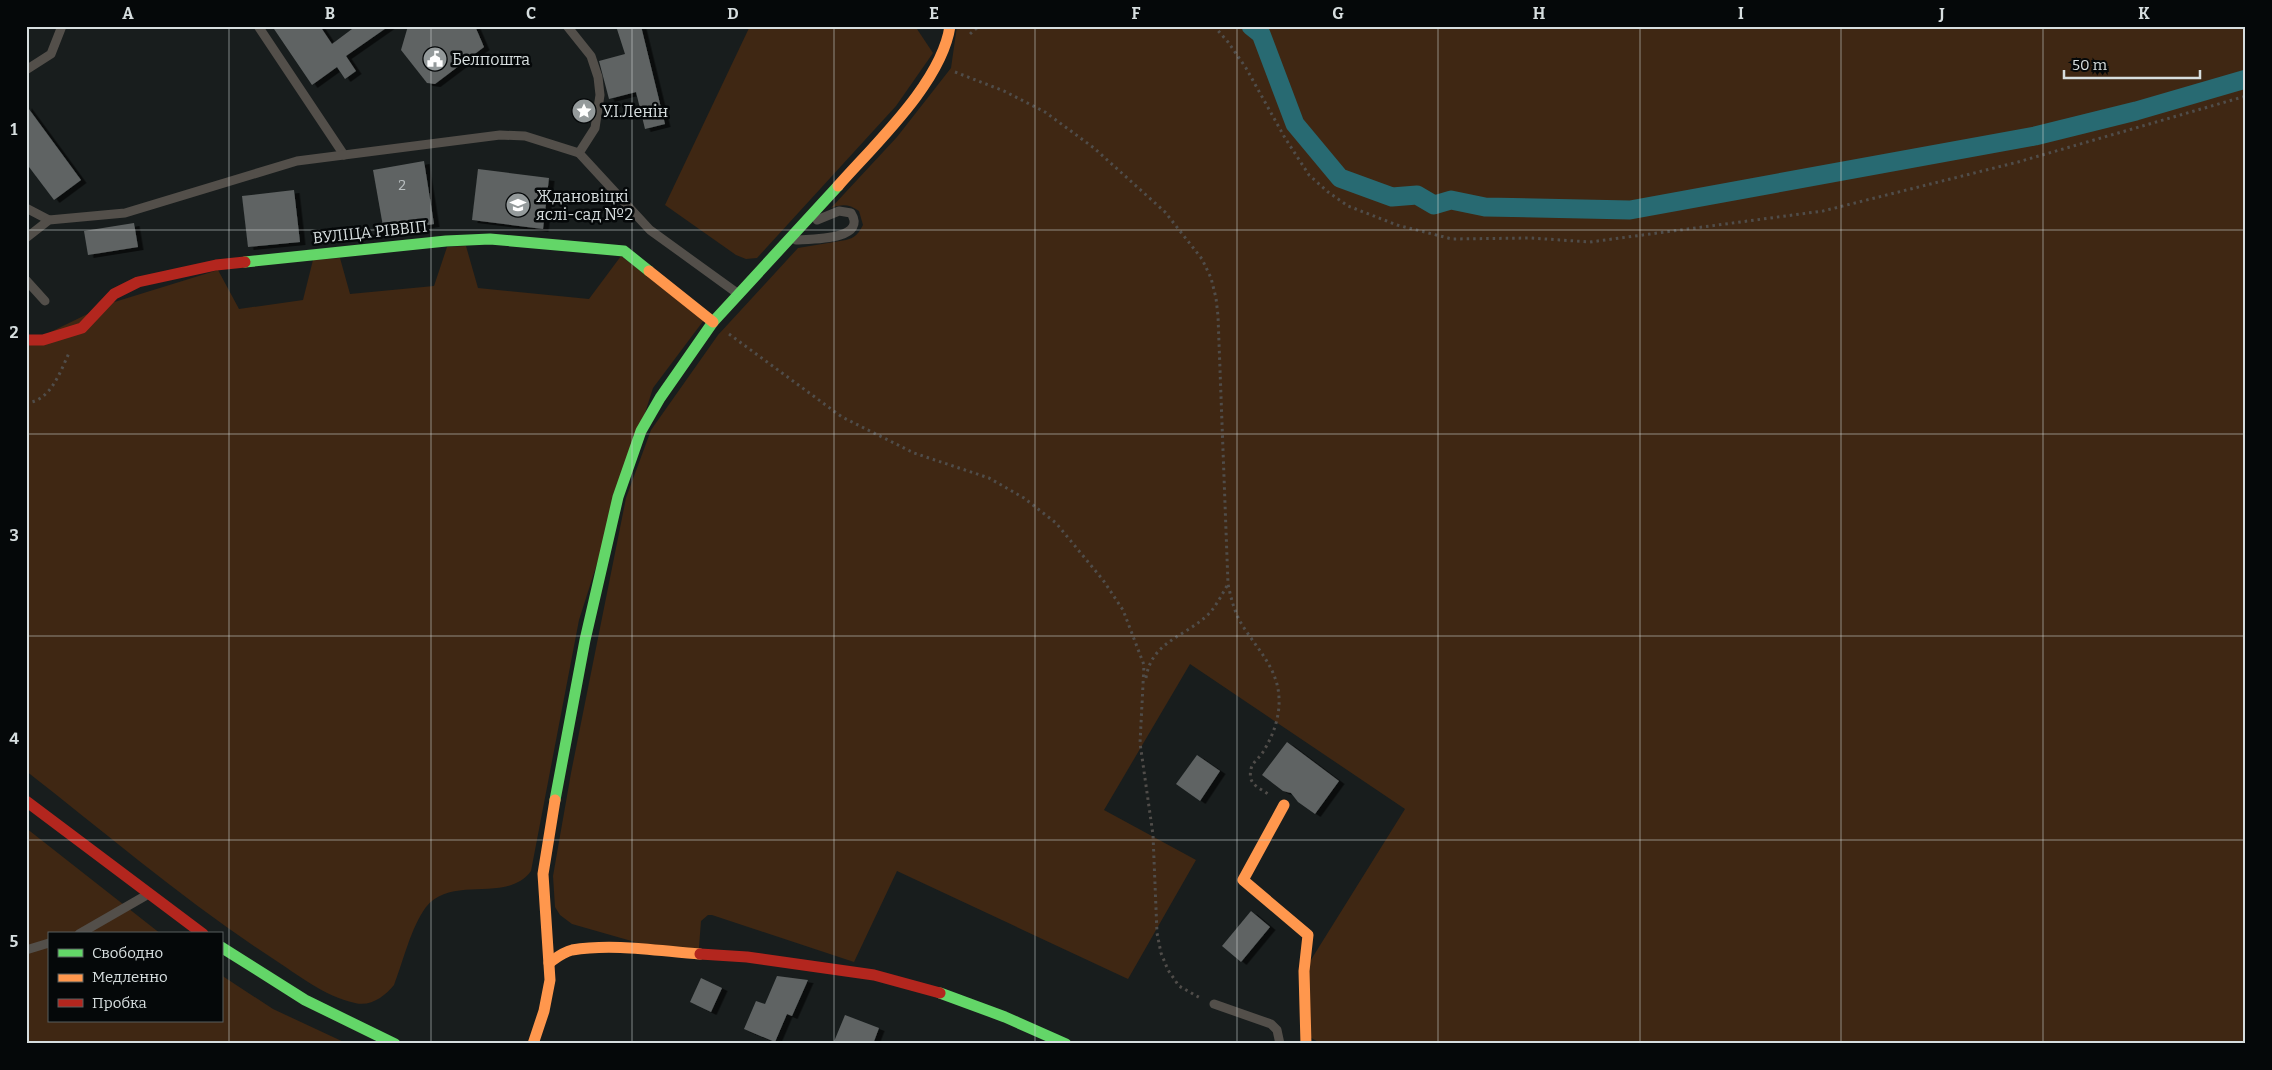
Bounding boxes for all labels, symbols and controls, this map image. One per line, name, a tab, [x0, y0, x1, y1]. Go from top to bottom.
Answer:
text: A	[122, 4, 134, 23]
text: B	[325, 4, 335, 23]
text: C	[526, 4, 536, 23]
text: D	[727, 4, 739, 23]
text: E	[929, 4, 939, 23]
text: F	[1132, 4, 1141, 23]
text: G	[1332, 4, 1344, 23]
text: H	[1533, 4, 1546, 23]
text: I	[1738, 4, 1744, 23]
text: J	[1938, 4, 1945, 23]
text: K	[2138, 4, 2150, 23]
public building icon: Белпошта	[422, 46, 448, 72]
scale bar	[2064, 48, 2201, 80]
place label: Белпошта	[452, 50, 530, 69]
text: 50 m	[2072, 56, 2108, 74]
place icon: У.І.Ленін	[571, 98, 597, 124]
place label: У.І.Ленін	[602, 102, 668, 121]
text: 1	[11, 120, 18, 139]
house number: 2	[398, 177, 406, 194]
place label: Ждановіцкі яслі-сад №2	[536, 187, 633, 224]
school or university icon: Ждановіцкі яслі-сад №2	[505, 192, 531, 218]
street label: ВУЛІЦА РІВВІП	[312, 217, 428, 247]
text: 2	[9, 323, 19, 342]
text: 3	[9, 526, 19, 545]
text: 4	[9, 729, 19, 748]
text: 5	[10, 932, 19, 951]
legend	[48, 932, 222, 1022]
text: Свободно	[92, 944, 163, 962]
text: Медленно	[92, 968, 168, 986]
text: Пробка	[92, 994, 147, 1012]

